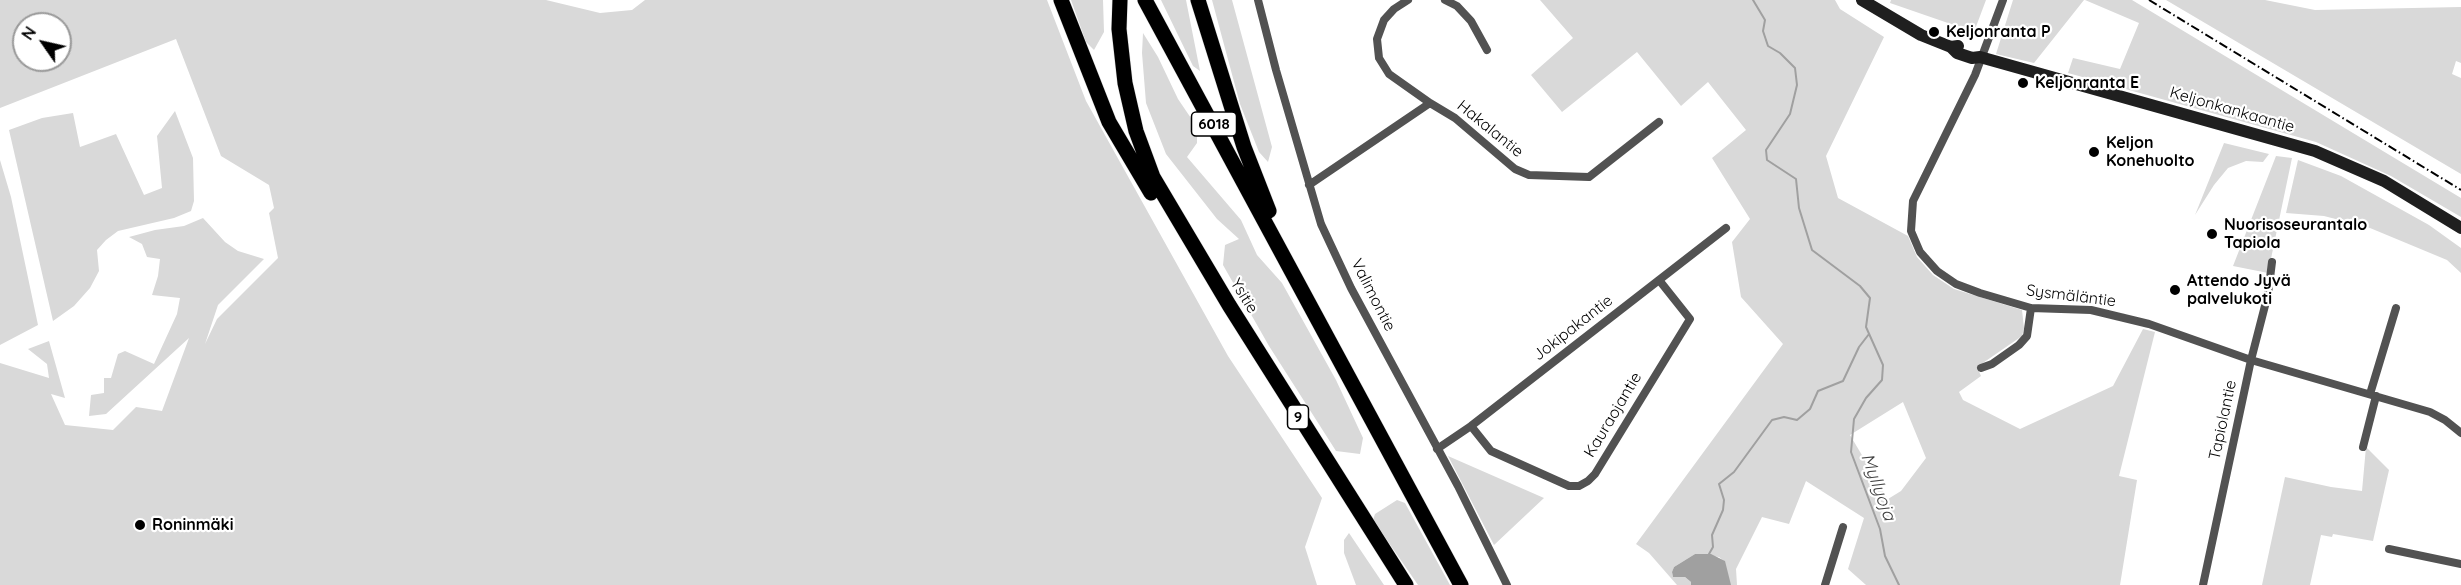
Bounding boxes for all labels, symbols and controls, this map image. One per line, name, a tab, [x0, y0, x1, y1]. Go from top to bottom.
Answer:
north arrow	[12, 12, 72, 72]
place label: Keljonranta P	[1946, 22, 2051, 42]
text: N	[17, 23, 40, 44]
marker: Keljonranta P	[1927, 25, 1941, 39]
place label: Keljonranta E	[2035, 73, 2139, 93]
marker: Keljonranta E	[2016, 76, 2030, 90]
street label: Keljonkankaantie	[2167, 83, 2297, 137]
street label: Hakalantie	[1453, 96, 1527, 162]
road number: 6018	[1192, 112, 1236, 136]
place label: Keljon Konehuolto	[2106, 133, 2195, 171]
marker: Keljon Konehuolto	[2087, 145, 2101, 159]
place label: Nuorisoseurantalo Tapiola	[2224, 215, 2367, 253]
marker: Nuorisoseurantalo Tapiola	[2205, 227, 2219, 241]
street label: Valimontie	[1347, 256, 1399, 334]
place label: Attendo Jyvä palvelukoti	[2187, 271, 2291, 309]
street label: Ysitie	[1226, 275, 1262, 317]
street label: Sysmäläntie	[2025, 281, 2117, 311]
marker: Attendo Jyvä palvelukoti	[2168, 283, 2182, 297]
street label: Jokipakantie	[1529, 291, 1617, 365]
street label: Kauraojantie	[1580, 369, 1646, 461]
street label: Tapiolantie	[2205, 378, 2241, 462]
road number: 9	[1288, 405, 1308, 429]
water label: Myllyoja	[1856, 450, 1900, 524]
place label: Roninmäki	[152, 515, 233, 535]
marker: Roninmäki	[133, 518, 147, 532]

